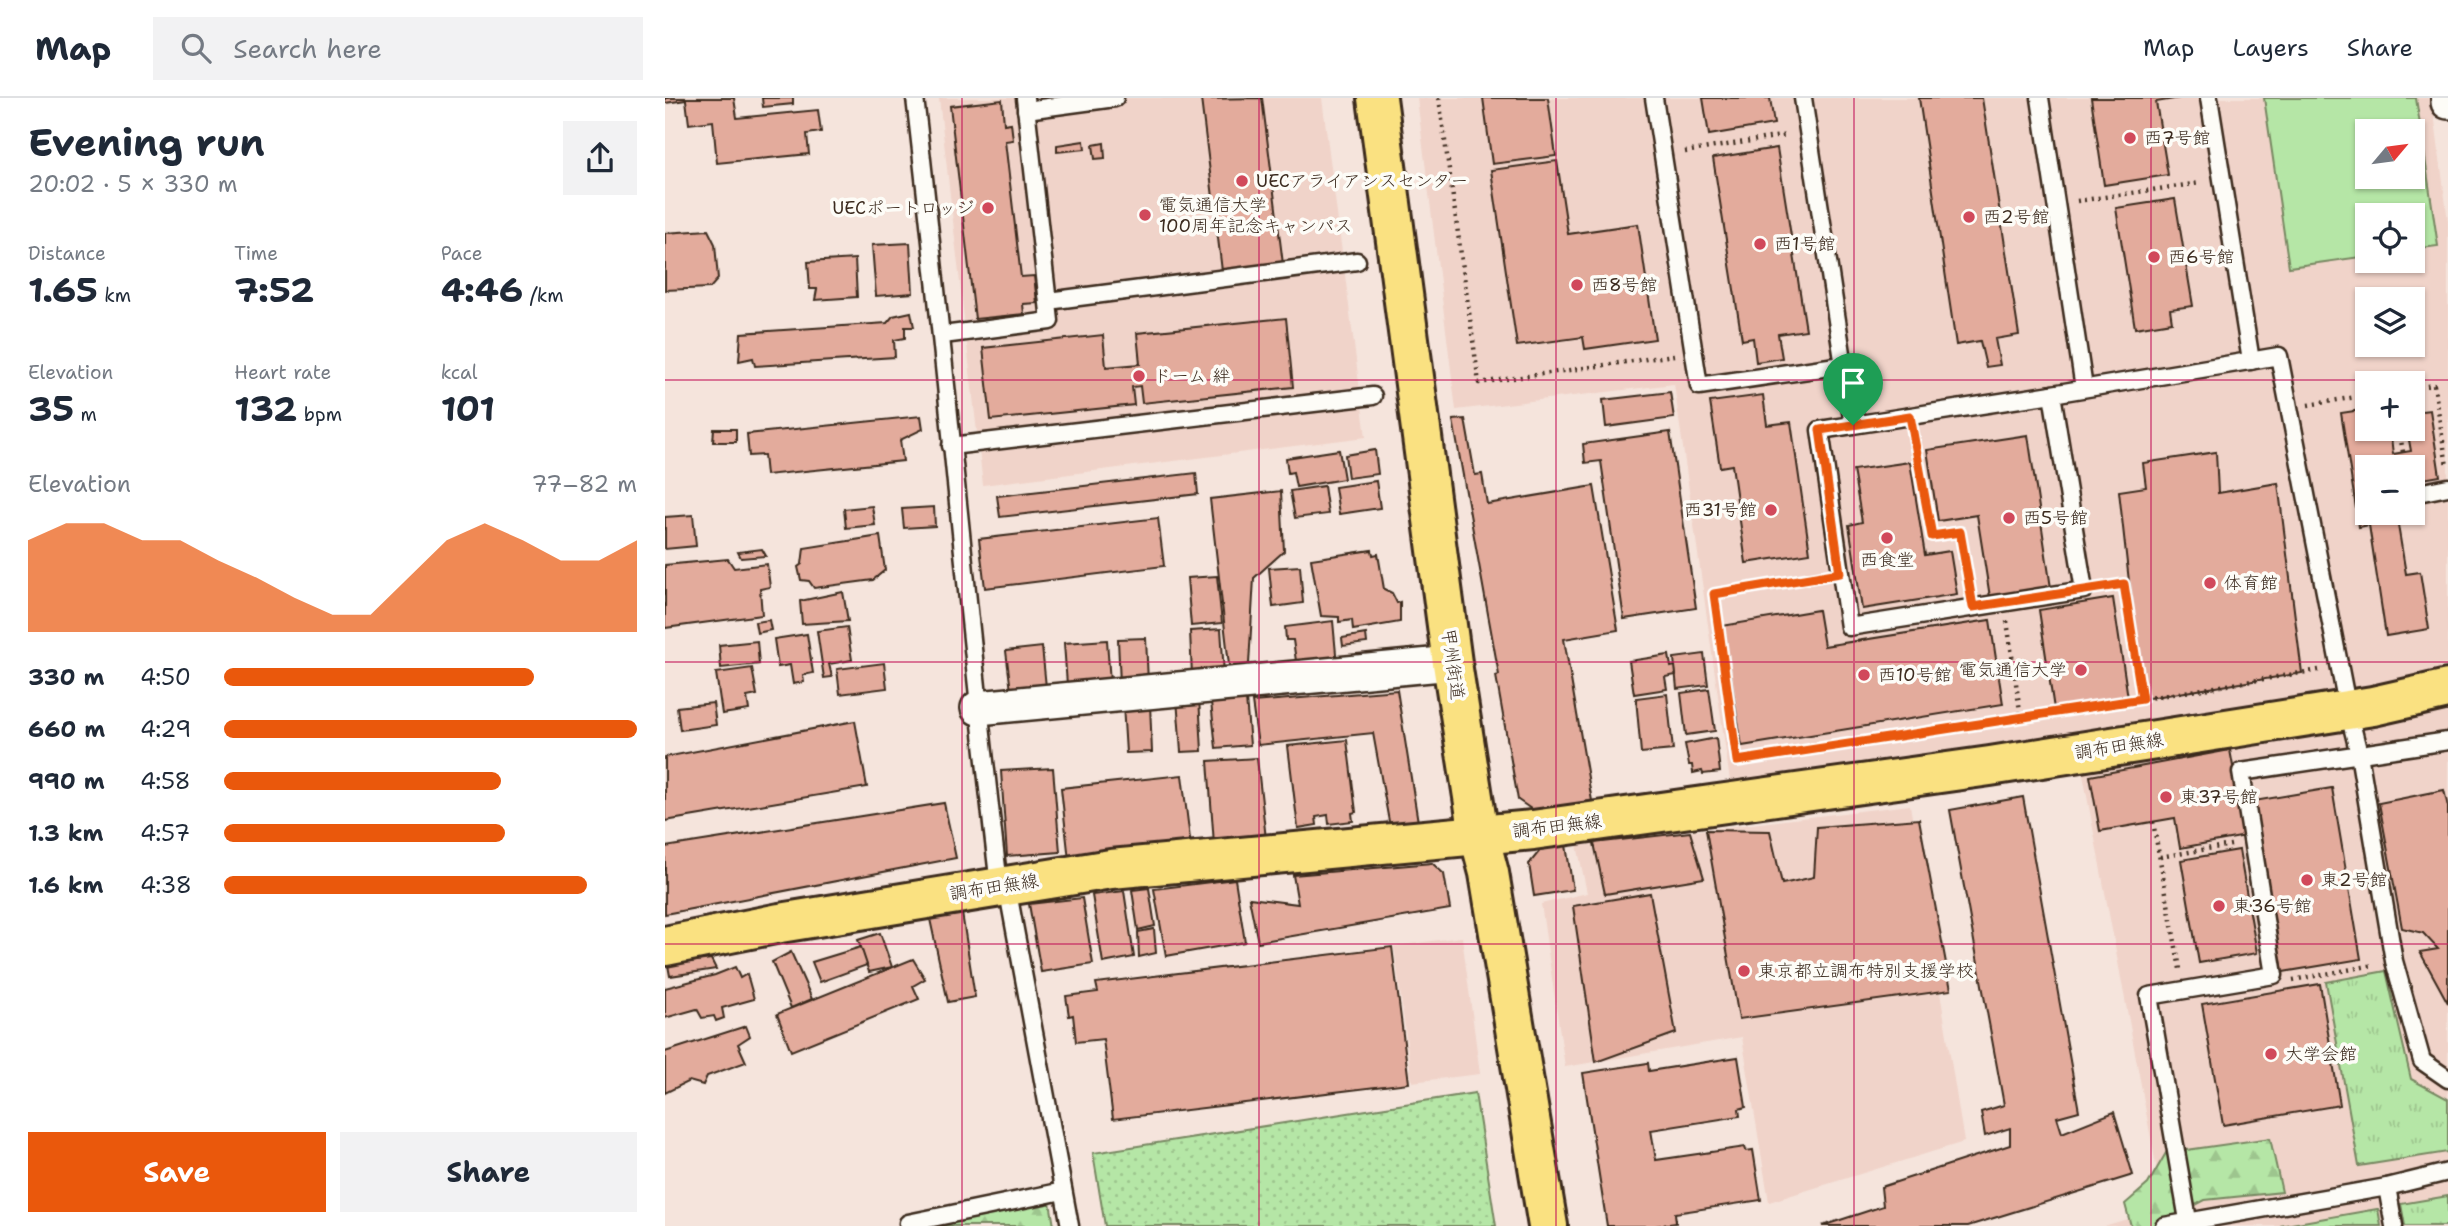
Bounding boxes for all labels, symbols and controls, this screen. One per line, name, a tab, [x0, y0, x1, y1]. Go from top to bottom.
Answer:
search box	[153, 17, 643, 80]
text: Map	[35, 26, 111, 71]
icon: search	[177, 29, 215, 67]
text: Search here	[233, 31, 382, 66]
text: Map	[2143, 32, 2194, 64]
text: Layers	[2232, 32, 2309, 64]
text: Share	[2347, 32, 2413, 64]
text: Evening run	[28, 117, 265, 168]
north arrow	[2355, 119, 2425, 189]
map controls	[2355, 119, 2425, 525]
button: share	[563, 121, 637, 195]
place label: 西7号館	[2144, 126, 2211, 150]
marker: 西7号館	[2122, 130, 2138, 146]
text: 20:02 · 5 × 330 m	[28, 169, 238, 199]
place label: UECアライアンスセンター	[1256, 169, 1468, 193]
marker: UECアライアンスセンター	[1234, 173, 1250, 189]
place label: 電気通信大学 100周年記念キャンパス	[1159, 193, 1352, 238]
place label: UECポートロッジ	[832, 196, 974, 220]
marker: UECポートロッジ	[980, 200, 996, 216]
button: locate	[2355, 203, 2425, 273]
place label: 西2号館	[1983, 205, 2050, 229]
marker: 電気通信大学 100周年記念キャンパス	[1137, 207, 1153, 223]
marker: 西2号館	[1961, 209, 1977, 225]
place label: 西1号館	[1774, 232, 1836, 256]
marker: 西1号館	[1752, 236, 1768, 252]
text: Distance	[28, 241, 106, 266]
text: Time	[234, 241, 278, 266]
text: Pace	[441, 241, 482, 266]
place label: 西6号館	[2168, 245, 2235, 269]
marker: 西6号館	[2146, 249, 2162, 265]
text: 1.65	[28, 266, 98, 313]
text: 7:52	[234, 266, 314, 313]
text: 4:46	[441, 266, 523, 313]
place label: 西8号館	[1591, 273, 1658, 297]
marker: 西8号館	[1569, 277, 1585, 293]
text: km	[98, 283, 131, 308]
text: /km	[523, 283, 564, 308]
button: layers	[2355, 287, 2425, 357]
pin	[1823, 353, 1883, 425]
text: Elevation	[28, 360, 113, 385]
text: Heart rate	[234, 360, 331, 385]
text: kcal	[441, 360, 478, 385]
place label: ドーム 絆	[1153, 364, 1230, 388]
icon: arrive	[1834, 364, 1872, 402]
marker: ドーム 絆	[1131, 368, 1147, 384]
button: +	[2355, 371, 2425, 441]
text: 35	[28, 385, 74, 432]
text: 132	[234, 385, 297, 432]
text: 101	[441, 385, 495, 432]
text: m	[74, 402, 97, 427]
text: bpm	[297, 402, 342, 427]
button: −	[2355, 455, 2425, 525]
text: Elevation	[28, 469, 131, 499]
text: 77–82 m	[532, 469, 637, 499]
place label: 西31号館	[1684, 498, 1757, 522]
marker: 西31号館	[1763, 502, 1779, 518]
place label: 西5号館	[2023, 506, 2088, 530]
marker: 西5号館	[2001, 510, 2017, 526]
marker: 西食堂	[1879, 530, 1895, 546]
place label: 西食堂	[1860, 548, 1914, 572]
place label: 体育館	[2224, 571, 2278, 595]
marker: 体育館	[2202, 575, 2218, 591]
street label: 甲州街道	[1436, 627, 1470, 701]
place label: 電気通信大学	[1959, 658, 2067, 682]
text: 330 m	[28, 662, 105, 692]
text: 4:50	[140, 662, 191, 692]
marker: 電気通信大学	[2073, 662, 2089, 678]
place label: 西10号館	[1878, 663, 1952, 687]
marker: 西10号館	[1856, 667, 1872, 683]
text: 660 m	[28, 714, 105, 744]
text: 4:29	[140, 714, 191, 744]
street label: 調布田無線	[2073, 727, 2165, 765]
text: 990 m	[28, 766, 105, 796]
text: 4:58	[140, 766, 191, 796]
place label: 東37号館	[2180, 785, 2258, 809]
marker: 東37号館	[2158, 789, 2174, 805]
street label: 調布田無線	[1511, 809, 1603, 843]
text: 1.3 km	[28, 818, 103, 848]
text: 4:57	[140, 818, 190, 848]
street label: 調布田無線	[948, 868, 1040, 906]
place label: 東2号館	[2321, 868, 2388, 892]
text: 1.6 km	[28, 870, 103, 900]
text: 4:38	[140, 870, 192, 900]
marker: 東2号館	[2299, 872, 2315, 888]
place label: 東36号館	[2233, 894, 2312, 918]
marker: 東36号館	[2211, 898, 2227, 914]
place label: 東京都立調布特別支援学校	[1758, 959, 1974, 983]
marker: 東京都立調布特別支援学校	[1736, 963, 1752, 979]
place label: 大学会館	[2285, 1042, 2357, 1066]
marker: 大学会館	[2263, 1046, 2279, 1062]
button: Save	[28, 1132, 326, 1212]
button: Share	[340, 1132, 637, 1212]

